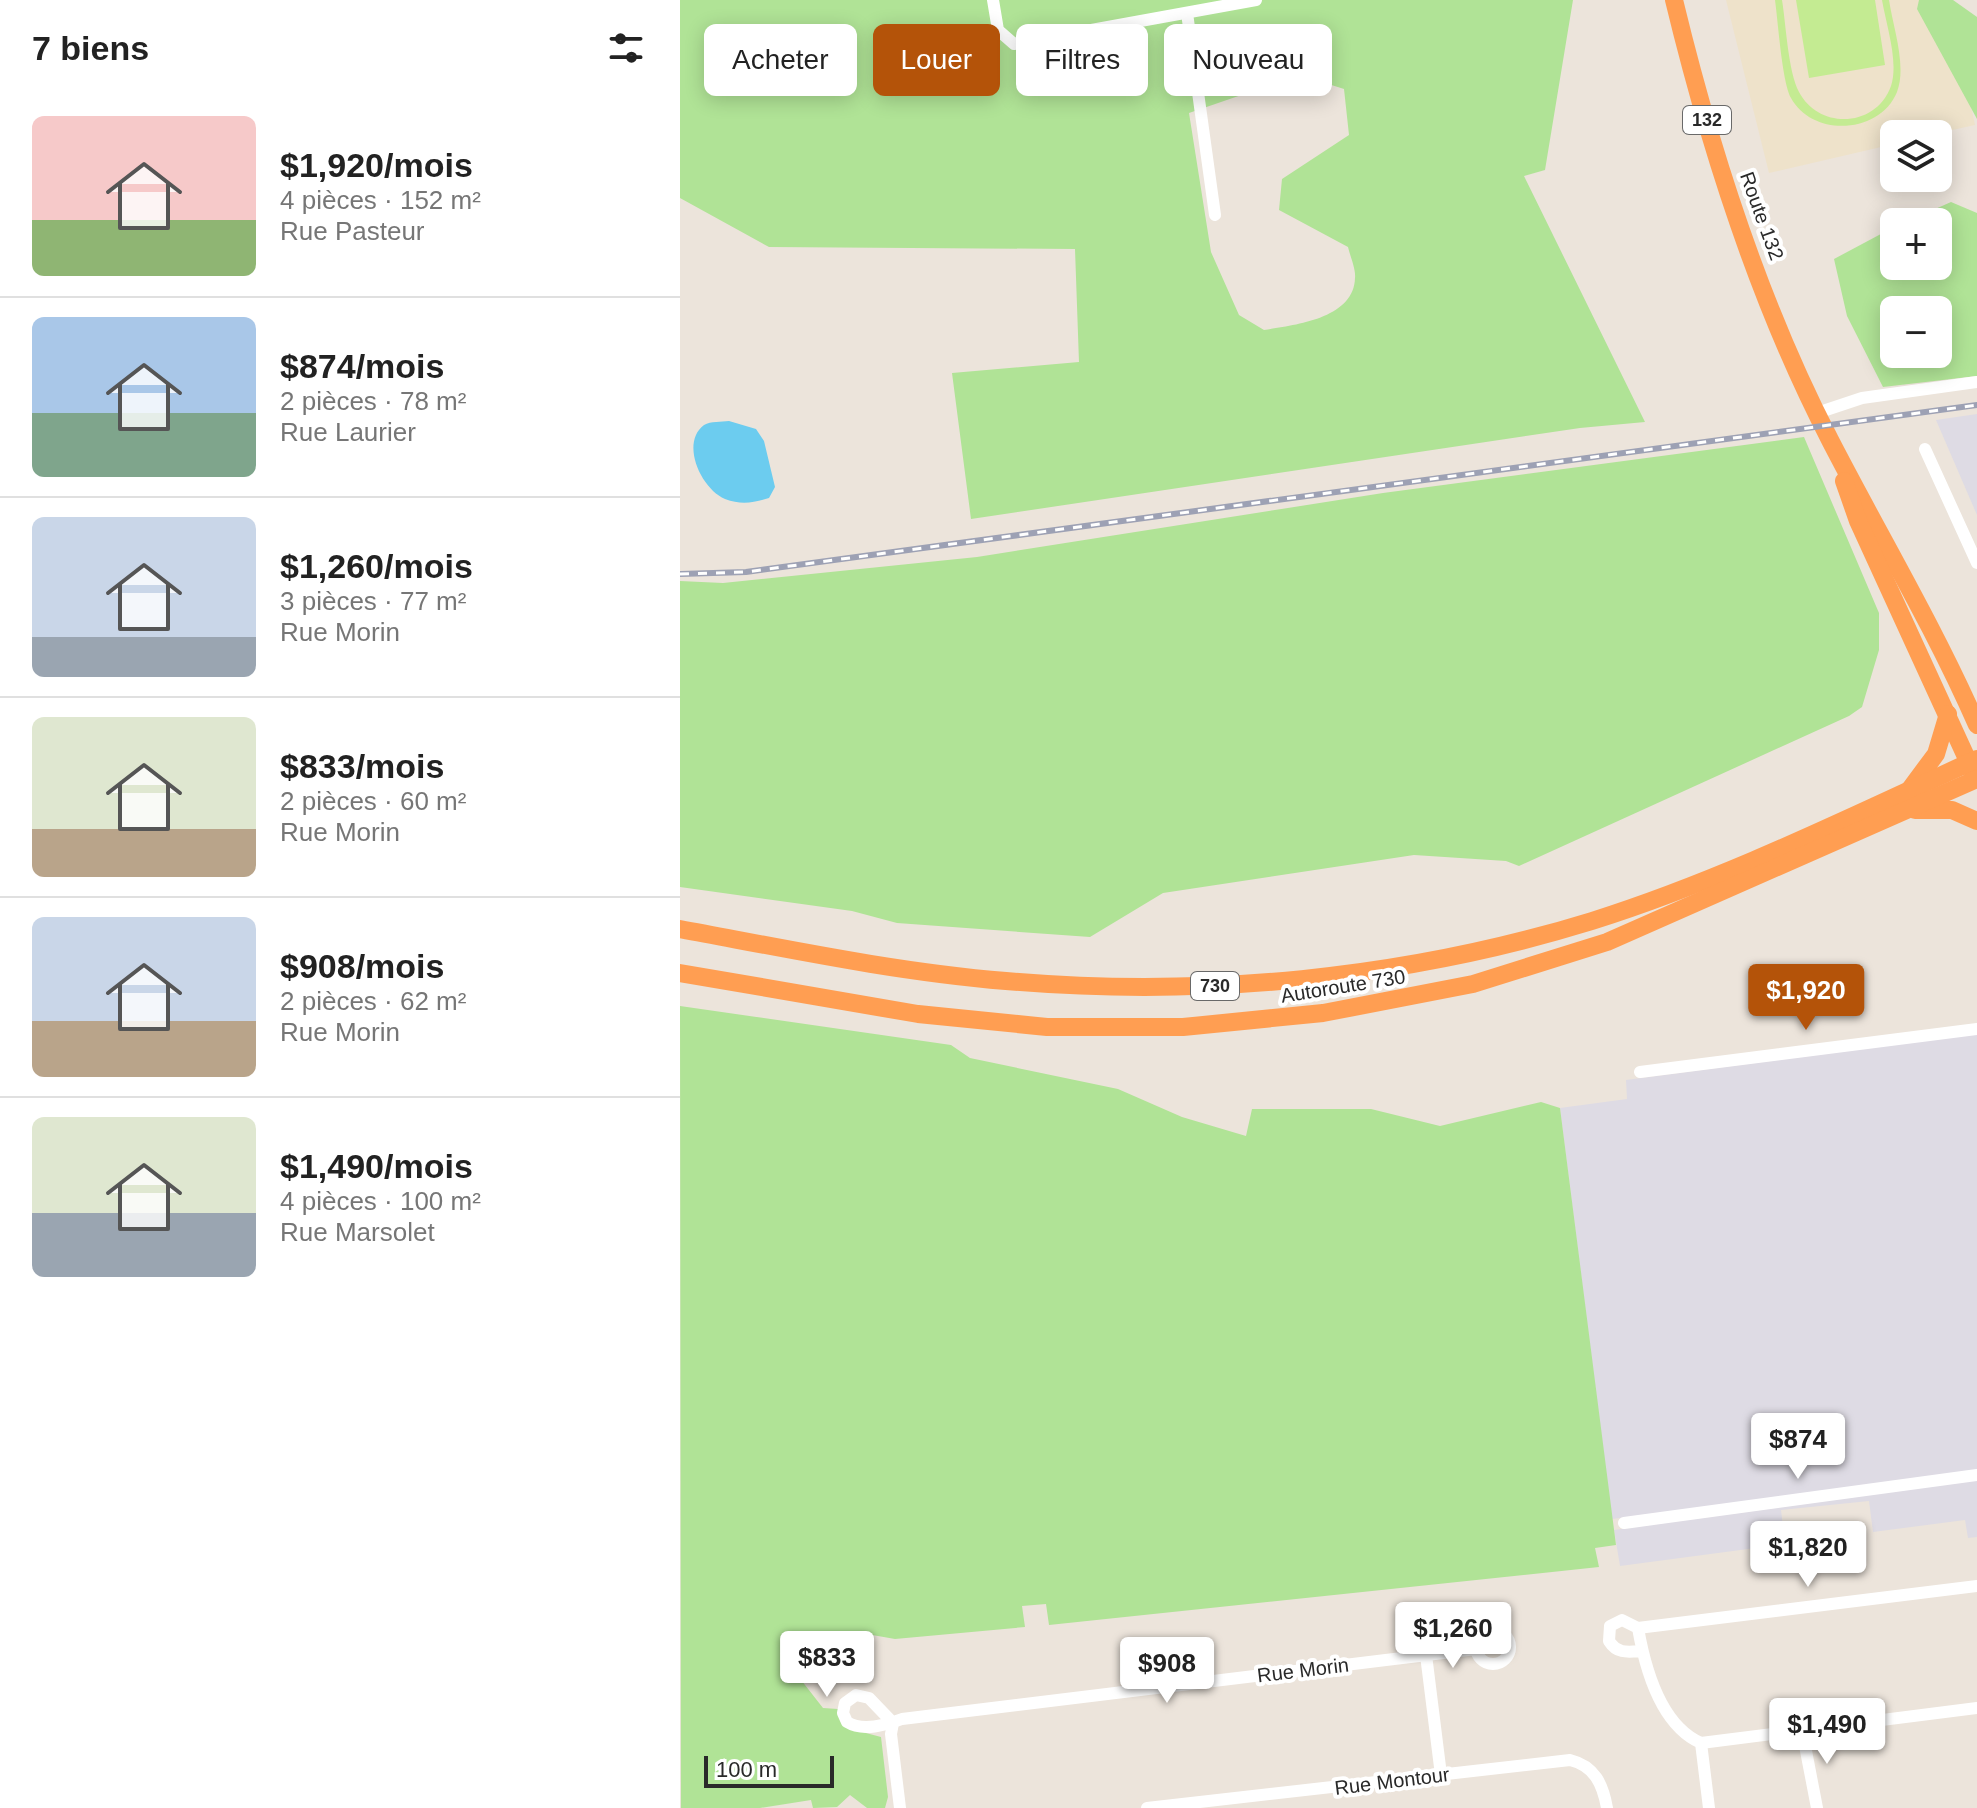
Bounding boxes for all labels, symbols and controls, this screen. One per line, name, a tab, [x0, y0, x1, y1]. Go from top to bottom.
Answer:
chip: Acheter	[704, 24, 857, 96]
chip: Louer	[873, 24, 1000, 96]
chip: Filtres	[1016, 24, 1148, 96]
chip: Nouveau	[1164, 24, 1332, 96]
icon: filters	[604, 26, 648, 70]
text: 7 biens	[32, 29, 149, 67]
road number: 132	[1683, 106, 1731, 134]
map controls	[1880, 120, 1952, 368]
button: layers	[1880, 120, 1952, 192]
text: $1,920/mois	[280, 146, 473, 184]
icon: home	[96, 148, 192, 244]
street label: Route 132	[1736, 169, 1788, 263]
text: 4 pièces · 152 m²	[280, 185, 481, 215]
button: +	[1880, 208, 1952, 280]
text: Rue Pasteur	[280, 216, 425, 246]
button: −	[1880, 296, 1952, 368]
text: $874/mois	[280, 347, 444, 385]
icon: home	[96, 349, 192, 445]
text: 2 pièces · 78 m²	[280, 386, 466, 416]
text: Rue Laurier	[280, 417, 416, 447]
text: $1,260/mois	[280, 547, 473, 585]
icon: home	[96, 549, 192, 645]
text: 3 pièces · 77 m²	[280, 586, 466, 616]
text: Rue Morin	[280, 617, 400, 647]
text: $833/mois	[280, 747, 444, 785]
icon: home	[96, 749, 192, 845]
text: 2 pièces · 60 m²	[280, 786, 466, 816]
text: Rue Morin	[280, 817, 400, 847]
text: $908/mois	[280, 947, 444, 985]
icon: home	[96, 949, 192, 1045]
pin: $1,920	[1741, 964, 1871, 1032]
street label: Autoroute 730	[1279, 965, 1407, 1007]
road number: 730	[1191, 972, 1239, 1000]
text: $1,920	[1766, 975, 1846, 1005]
text: 2 pièces · 62 m²	[280, 986, 466, 1016]
text: Rue Morin	[280, 1017, 400, 1047]
text: $1,490/mois	[280, 1147, 473, 1185]
icon: home	[96, 1149, 192, 1245]
text: 4 pièces · 100 m²	[280, 1186, 481, 1216]
text: Rue Marsolet	[280, 1217, 435, 1247]
pin: $874	[1751, 1413, 1845, 1481]
text: $874	[1769, 1424, 1827, 1454]
pin: $1,820	[1743, 1521, 1873, 1589]
text: $1,820	[1768, 1532, 1848, 1562]
pin: $1,260	[1388, 1602, 1518, 1670]
text: $1,260	[1413, 1613, 1493, 1643]
pin: $833	[780, 1631, 874, 1699]
pin: $908	[1120, 1637, 1214, 1705]
text: $833	[798, 1642, 856, 1672]
text: $908	[1138, 1648, 1196, 1678]
street label: Rue Morin	[1256, 1653, 1350, 1687]
pin: $1,490	[1762, 1698, 1892, 1766]
text: $1,490	[1787, 1709, 1867, 1739]
scale bar	[704, 1752, 834, 1788]
text: 100 m	[716, 1757, 777, 1782]
street label: Rue Montour	[1333, 1763, 1451, 1799]

